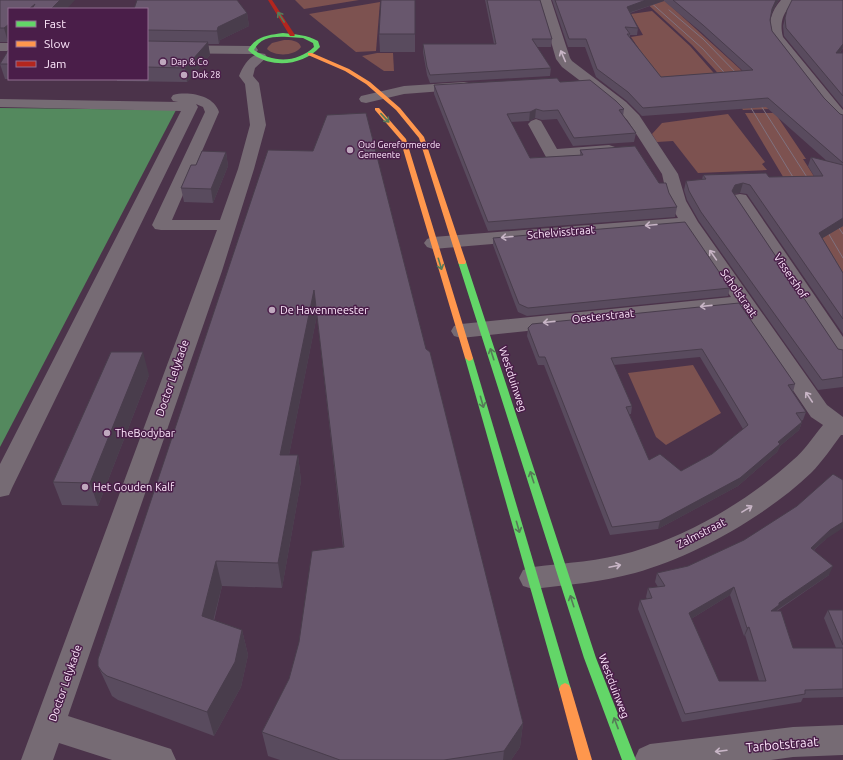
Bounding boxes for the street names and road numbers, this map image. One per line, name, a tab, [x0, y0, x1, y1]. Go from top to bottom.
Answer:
street label: Schelvisstraat	[527, 223, 596, 241]
street label: Vissershof	[772, 251, 811, 301]
street label: Scholstraat	[718, 267, 760, 320]
street label: Oesterstraat	[571, 307, 636, 325]
street label: Doctor Lelykade	[153, 338, 191, 418]
street label: Westduinweg	[497, 345, 529, 413]
street label: Zalmstraat	[675, 515, 728, 550]
street label: Doctor Lelykade	[46, 643, 84, 723]
street label: Westduinweg	[596, 652, 632, 720]
street label: Tarbotstraat	[745, 734, 819, 754]

